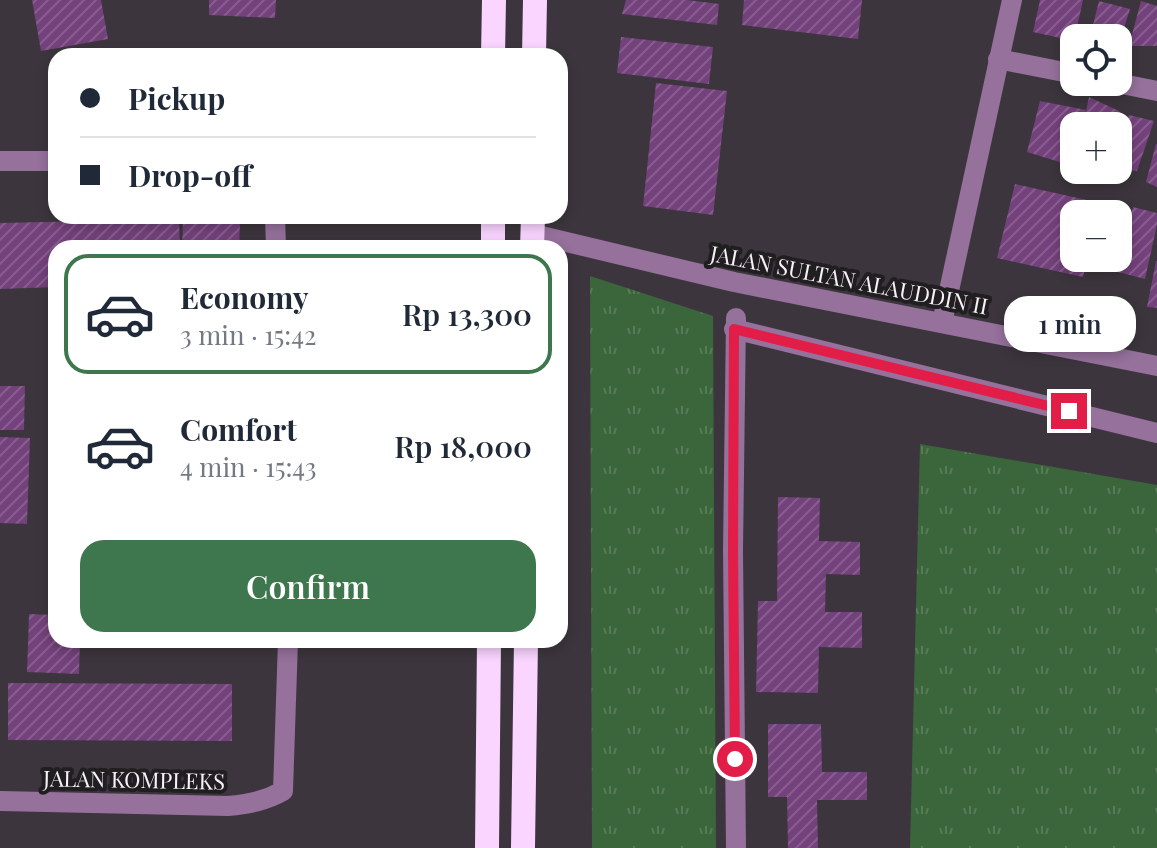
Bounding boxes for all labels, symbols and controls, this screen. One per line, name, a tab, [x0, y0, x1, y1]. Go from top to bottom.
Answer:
map controls	[1060, 24, 1132, 272]
button: locate	[1060, 24, 1132, 96]
text: Pickup	[128, 78, 225, 118]
button: +	[1060, 112, 1132, 184]
text: Drop-off	[128, 155, 252, 195]
button: −	[1060, 200, 1132, 272]
street label: JALAN SULTAN ALAUDDIN II	[707, 237, 991, 321]
text: Economy	[180, 277, 309, 317]
icon: car	[84, 278, 156, 350]
text: Rp 13,300	[402, 294, 532, 334]
callout: 1 min	[1003, 295, 1135, 351]
text: 1 min	[1038, 306, 1102, 341]
text: 3 min · 15:42	[180, 317, 317, 352]
route end	[1051, 393, 1087, 429]
text: Comfort	[180, 409, 297, 449]
icon: car	[84, 410, 156, 482]
text: Rp 18,000	[394, 426, 532, 466]
text: 4 min · 15:43	[180, 449, 316, 484]
button: Confirm	[80, 540, 536, 632]
route start	[717, 741, 753, 777]
street label: JALAN KOMPLEKS	[42, 762, 225, 796]

